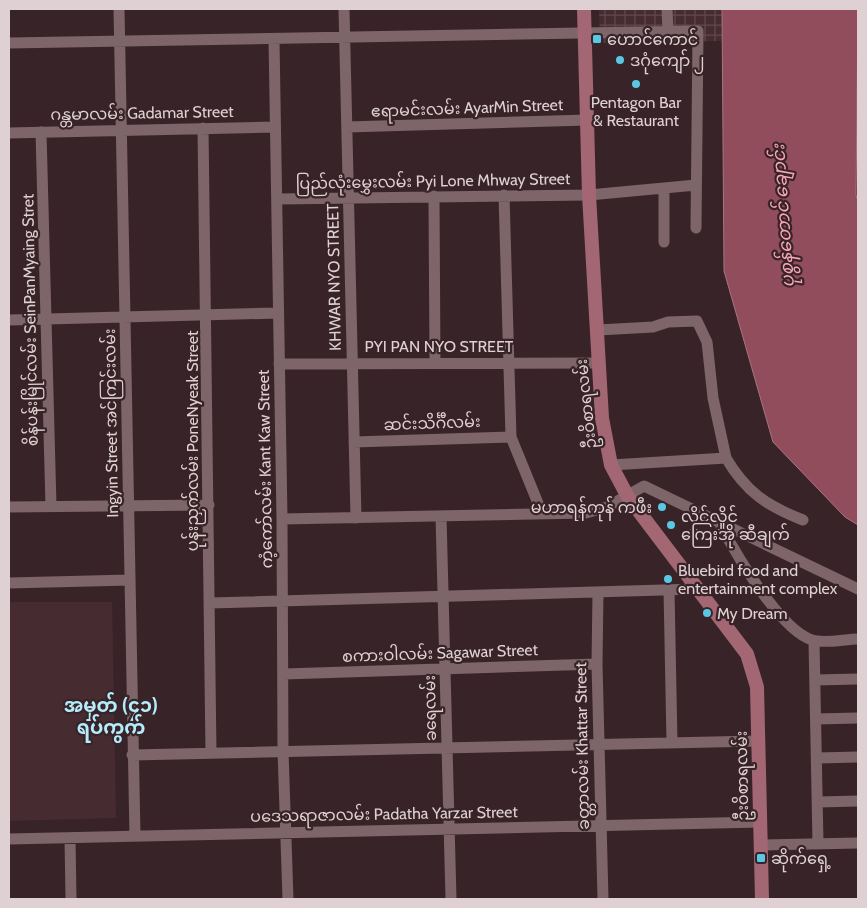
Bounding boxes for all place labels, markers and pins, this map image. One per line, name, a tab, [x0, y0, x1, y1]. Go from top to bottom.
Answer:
place label: ဟောင်ကောင်	[607, 28, 698, 49]
marker: ဟောင်ကောင်	[591, 33, 603, 45]
place label: ဒဂုံကျော် ၂	[630, 49, 705, 75]
marker: ဒဂုံကျော် ၂	[614, 54, 626, 66]
marker: Pentagon Bar & Restaurant	[630, 78, 642, 90]
place label: Pentagon Bar & Restaurant	[591, 93, 682, 130]
place label: မဟာရန်ကုန် ကဖီး	[531, 496, 652, 522]
marker: မဟာရန်ကုန် ကဖီး	[656, 501, 668, 513]
place label: လှိုင်လှိုင် ကြေးအို ဆီချက်	[681, 505, 790, 549]
marker: လှိုင်လှိုင် ကြေးအို ဆီချက်	[665, 519, 677, 531]
place label: Bluebird food and entertainment complex	[678, 561, 838, 598]
marker: Bluebird food and entertainment complex	[662, 573, 674, 585]
place label: My Dream	[717, 604, 788, 623]
marker: My Dream	[701, 607, 713, 619]
place label: ဆိုက်ရှေ့	[771, 847, 831, 873]
marker: ဆိုက်ရှေ့	[755, 852, 767, 864]

